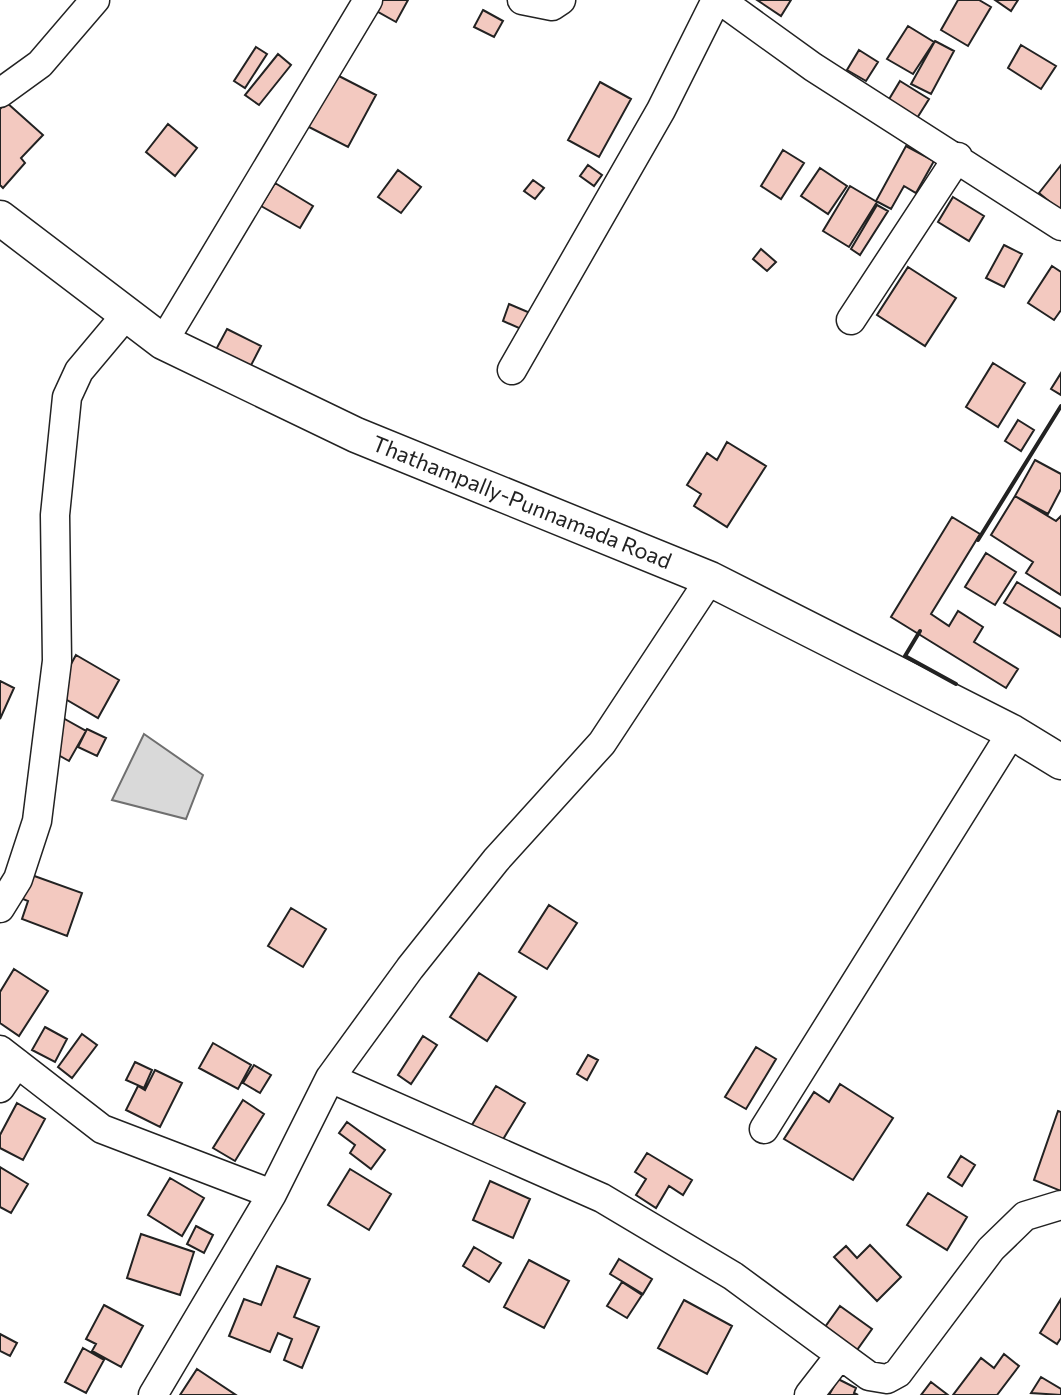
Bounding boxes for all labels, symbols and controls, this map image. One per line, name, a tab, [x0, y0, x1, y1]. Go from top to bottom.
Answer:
street label: Thathampally-Punnamada Road	[369, 429, 676, 574]

